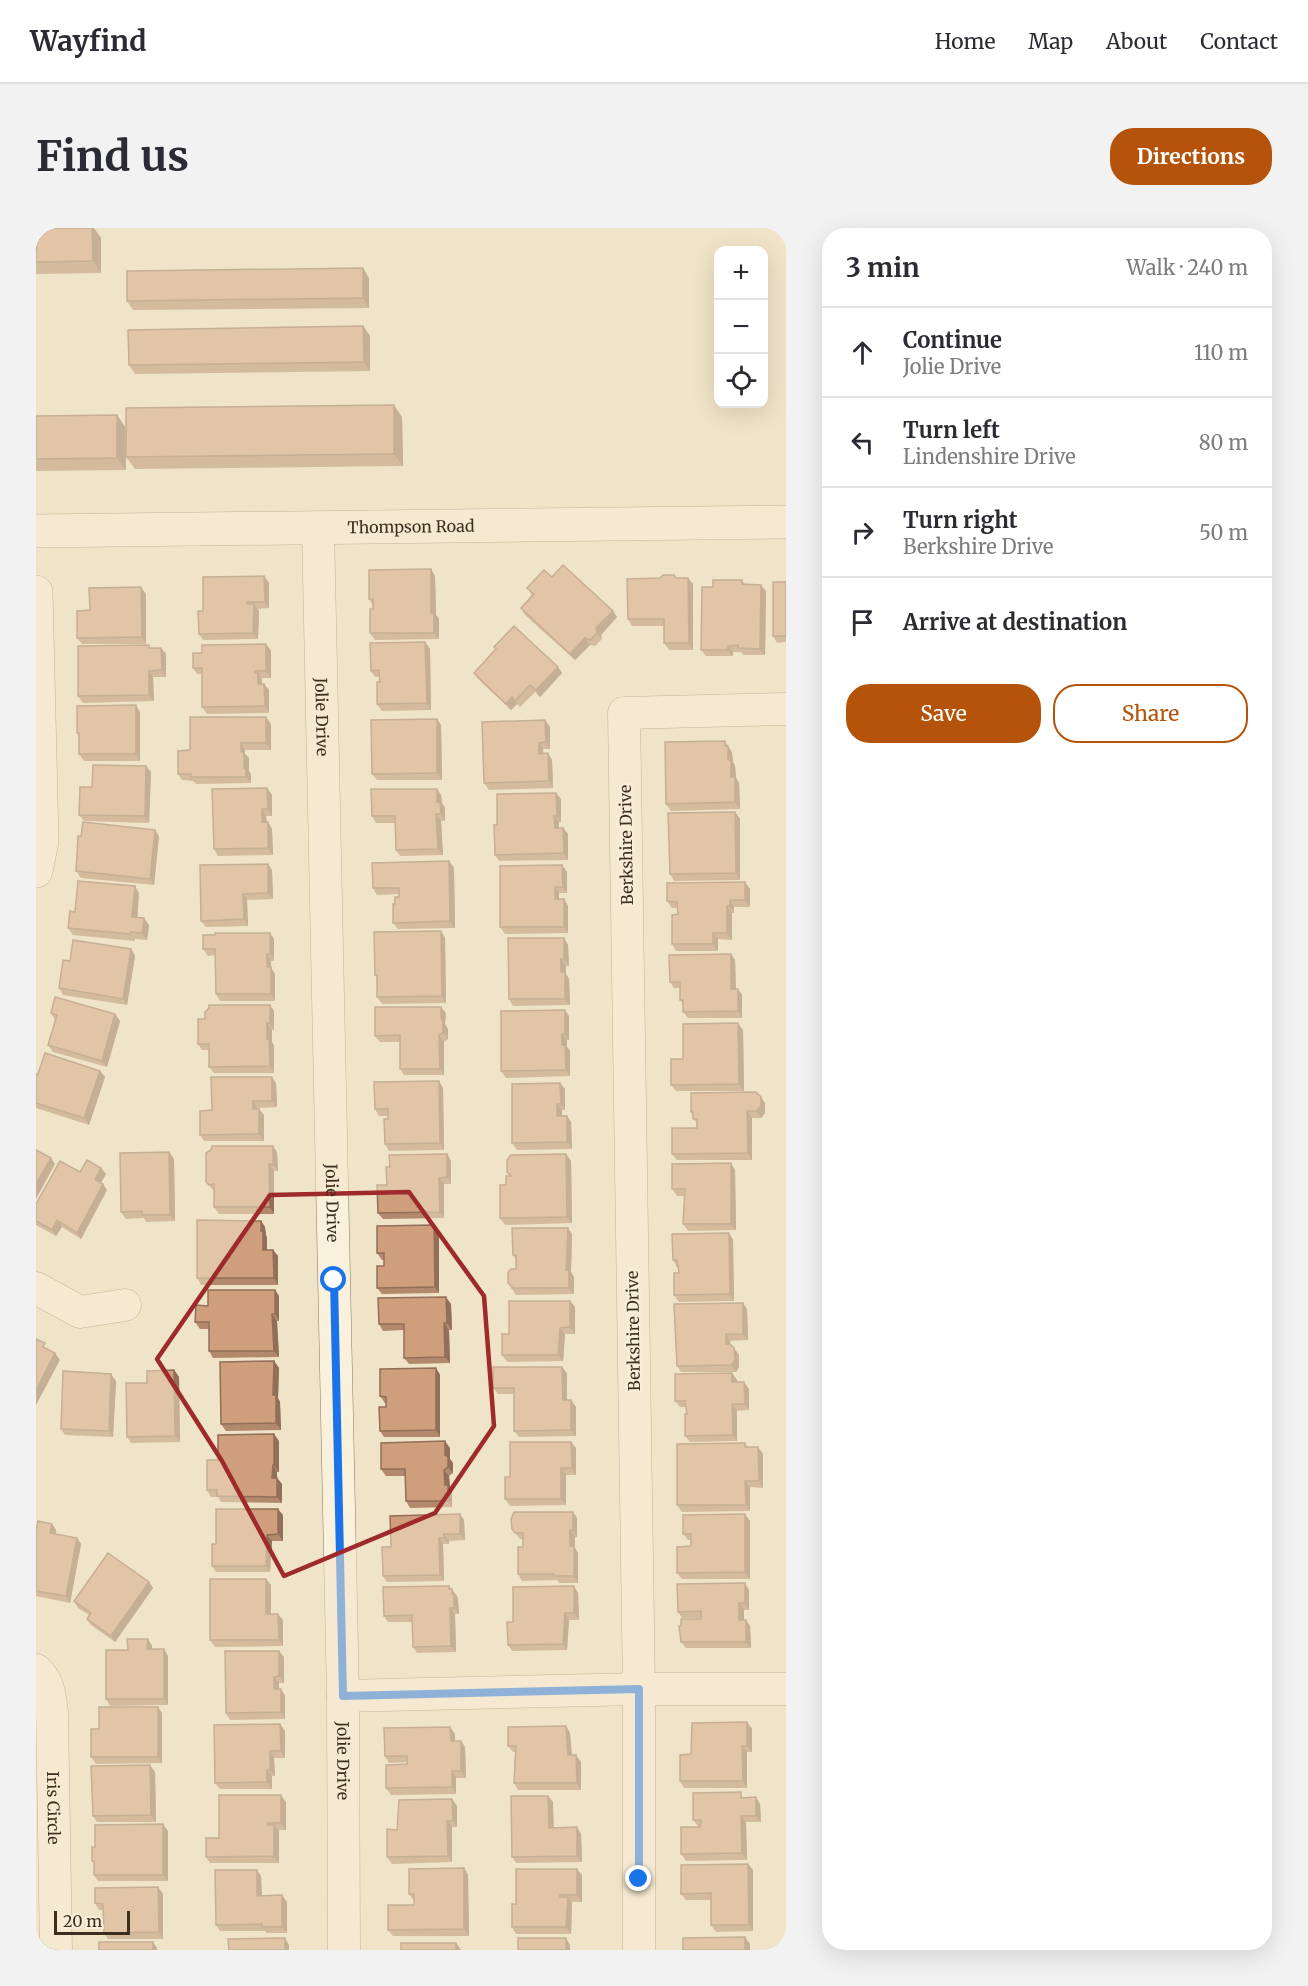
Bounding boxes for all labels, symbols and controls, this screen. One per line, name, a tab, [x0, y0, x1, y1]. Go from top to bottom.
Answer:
text: Wayfind	[30, 23, 146, 59]
text: Home	[935, 28, 995, 55]
text: Map	[1028, 28, 1073, 55]
text: About	[1106, 28, 1167, 55]
text: Contact	[1200, 28, 1278, 55]
button: Directions	[1110, 128, 1272, 185]
text: Find us	[36, 130, 189, 182]
map controls	[714, 246, 768, 408]
button: +	[714, 246, 768, 300]
text: 3 min	[846, 251, 920, 284]
text: Walk · 240 m	[1127, 255, 1248, 280]
button: −	[714, 300, 768, 354]
text: Continue	[903, 326, 1002, 354]
icon: ahead	[846, 336, 879, 369]
text: 110 m	[1194, 340, 1248, 365]
button: locate	[714, 354, 768, 408]
text: Jolie Drive	[903, 354, 1001, 379]
text: Turn left	[903, 416, 1000, 444]
icon: left	[846, 426, 879, 459]
text: 80 m	[1199, 430, 1248, 455]
text: Lindenshire Drive	[903, 444, 1076, 469]
text: Turn right	[903, 506, 1017, 534]
street label: Thompson Road	[347, 516, 475, 537]
icon: right	[846, 516, 879, 549]
text: 50 m	[1199, 520, 1248, 545]
text: Berkshire Drive	[903, 534, 1053, 559]
icon: arrive	[846, 606, 879, 639]
text: Arrive at destination	[903, 608, 1127, 636]
street label: Jolie Drive	[311, 676, 333, 756]
button: Save	[846, 684, 1041, 743]
button: Share	[1053, 684, 1248, 743]
street label: Berkshire Drive	[615, 785, 637, 905]
street label: Jolie Drive	[322, 1162, 343, 1242]
route start	[320, 1266, 346, 1292]
street label: Berkshire Drive	[622, 1271, 644, 1391]
street label: Jolie Drive	[333, 1720, 353, 1800]
street label: Iris Circle	[43, 1771, 64, 1845]
route end	[625, 1865, 651, 1891]
scale bar	[54, 1908, 130, 1936]
text: 20 m	[63, 1911, 102, 1931]

